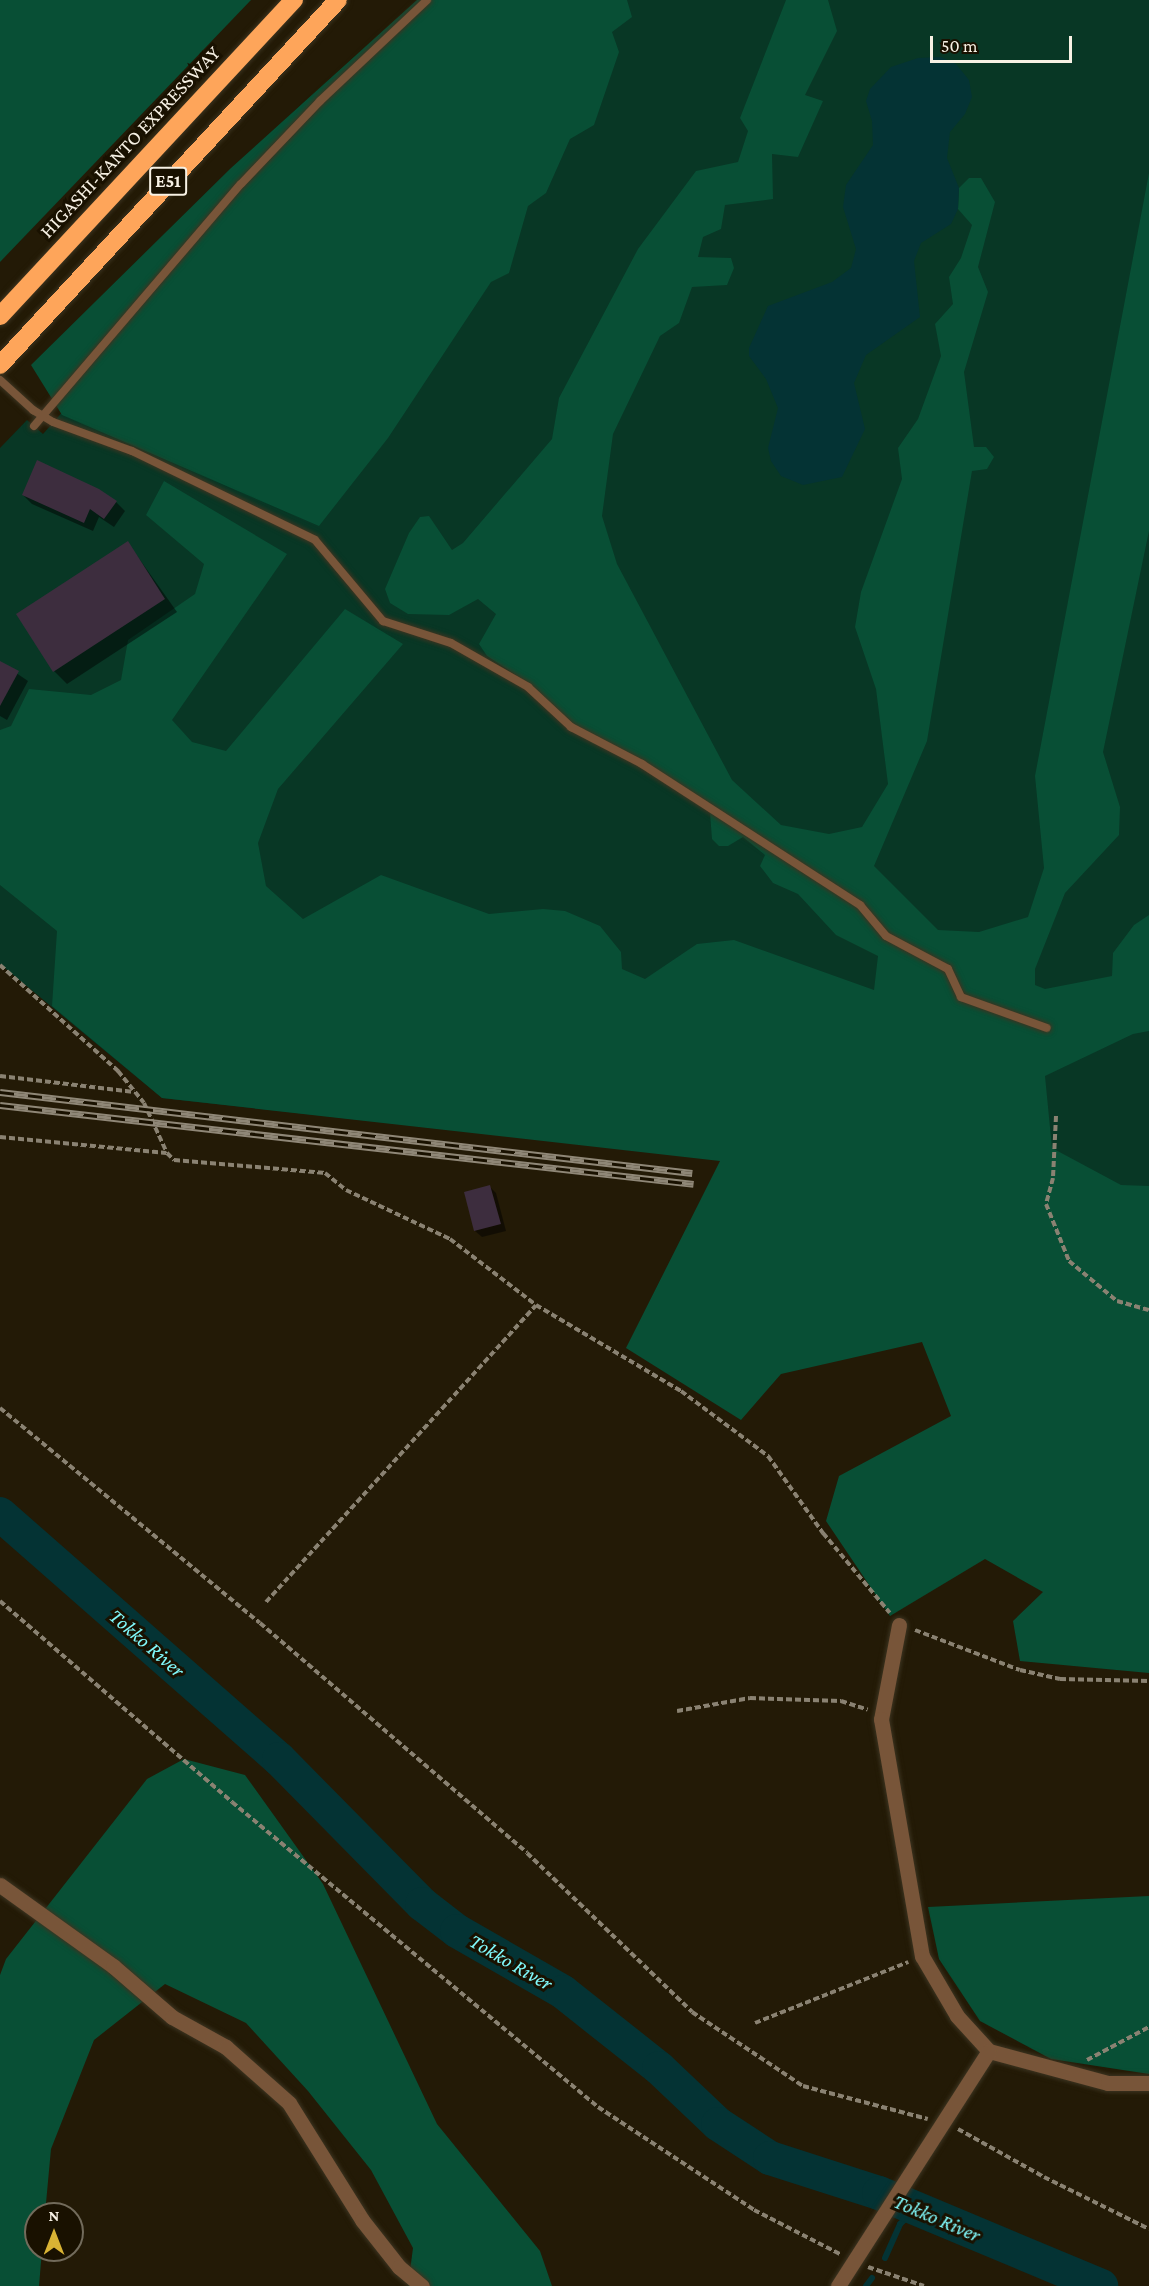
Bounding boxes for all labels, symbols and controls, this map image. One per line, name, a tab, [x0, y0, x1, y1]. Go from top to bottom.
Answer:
scale bar	[933, 24, 1076, 62]
text: 50 m	[941, 36, 978, 56]
street label: HIGASHI-KANTO EXPRESSWAY	[35, 41, 225, 243]
road number: E51	[148, 166, 188, 196]
water label: Tokko River	[104, 1603, 190, 1683]
water label: Tokko River	[465, 1928, 557, 1996]
water label: Tokko River	[890, 2188, 984, 2248]
north arrow	[24, 2202, 84, 2262]
text: N	[49, 2207, 59, 2224]

